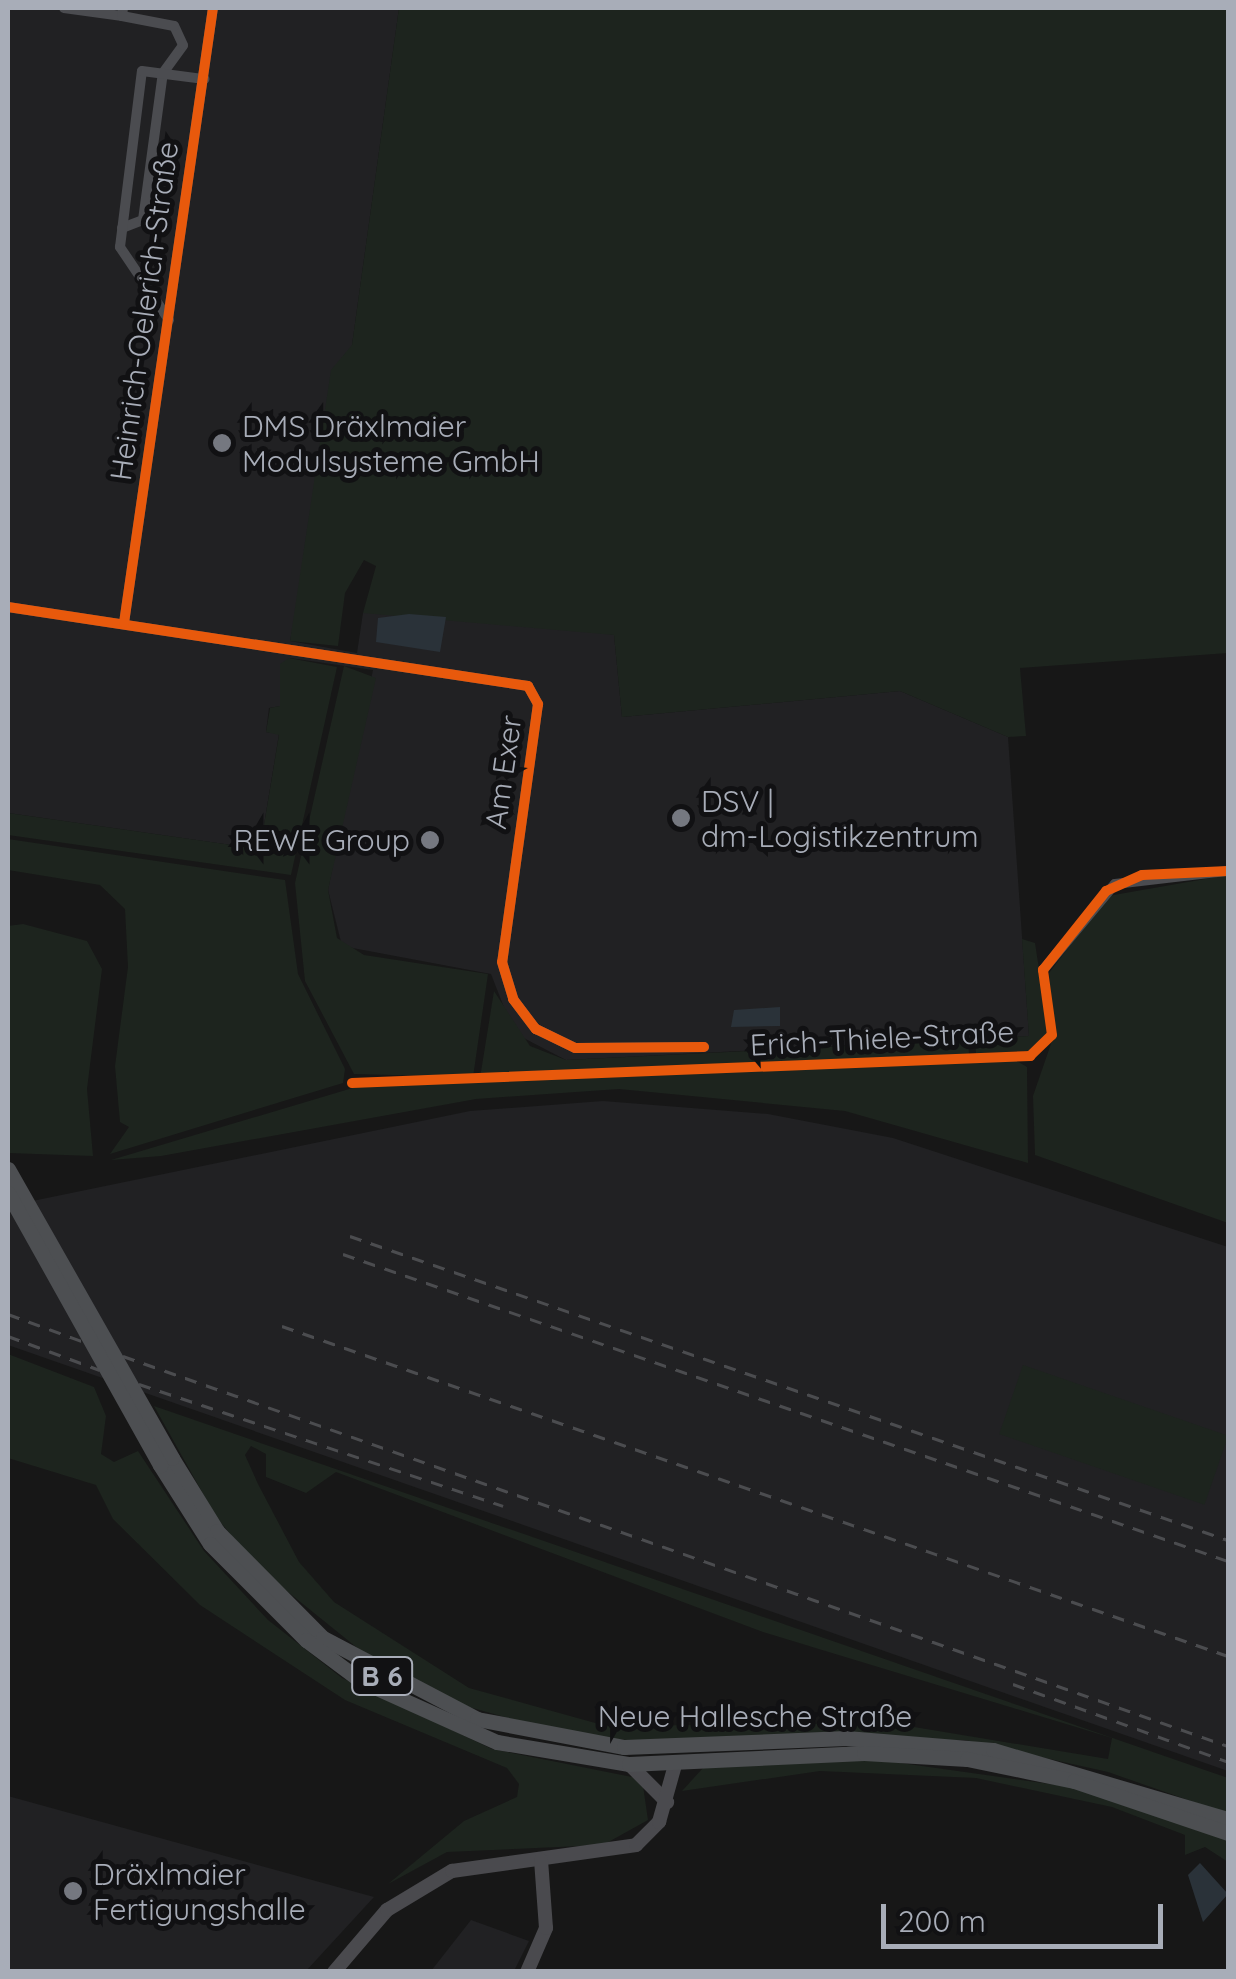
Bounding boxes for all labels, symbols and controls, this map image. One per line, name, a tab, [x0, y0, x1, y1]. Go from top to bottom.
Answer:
street label: Heinrich-Oelerich-Straße	[102, 139, 186, 483]
place label: DMS Dräxlmaier Modulsysteme GmbH	[242, 408, 540, 478]
marker: DMS Dräxlmaier Modulsysteme GmbH	[211, 432, 233, 454]
street label: Am Exer	[477, 713, 529, 831]
place label: DSV | dm-Logistikzentrum	[701, 783, 979, 854]
marker: DSV | dm-Logistikzentrum	[670, 807, 692, 829]
place label: REWE Group	[234, 822, 410, 858]
marker: REWE Group	[419, 829, 441, 851]
street label: Erich-Thiele-Straße	[749, 1013, 1015, 1063]
road number: B 6	[350, 1653, 414, 1699]
street label: Neue Hallesche Straße	[598, 1698, 912, 1734]
place label: Dräxlmaier Fertigungshalle	[93, 1856, 306, 1926]
marker: Dräxlmaier Fertigungshalle	[62, 1880, 84, 1902]
scale bar	[886, 1884, 1168, 1946]
text: 200 m	[898, 1902, 986, 1940]

